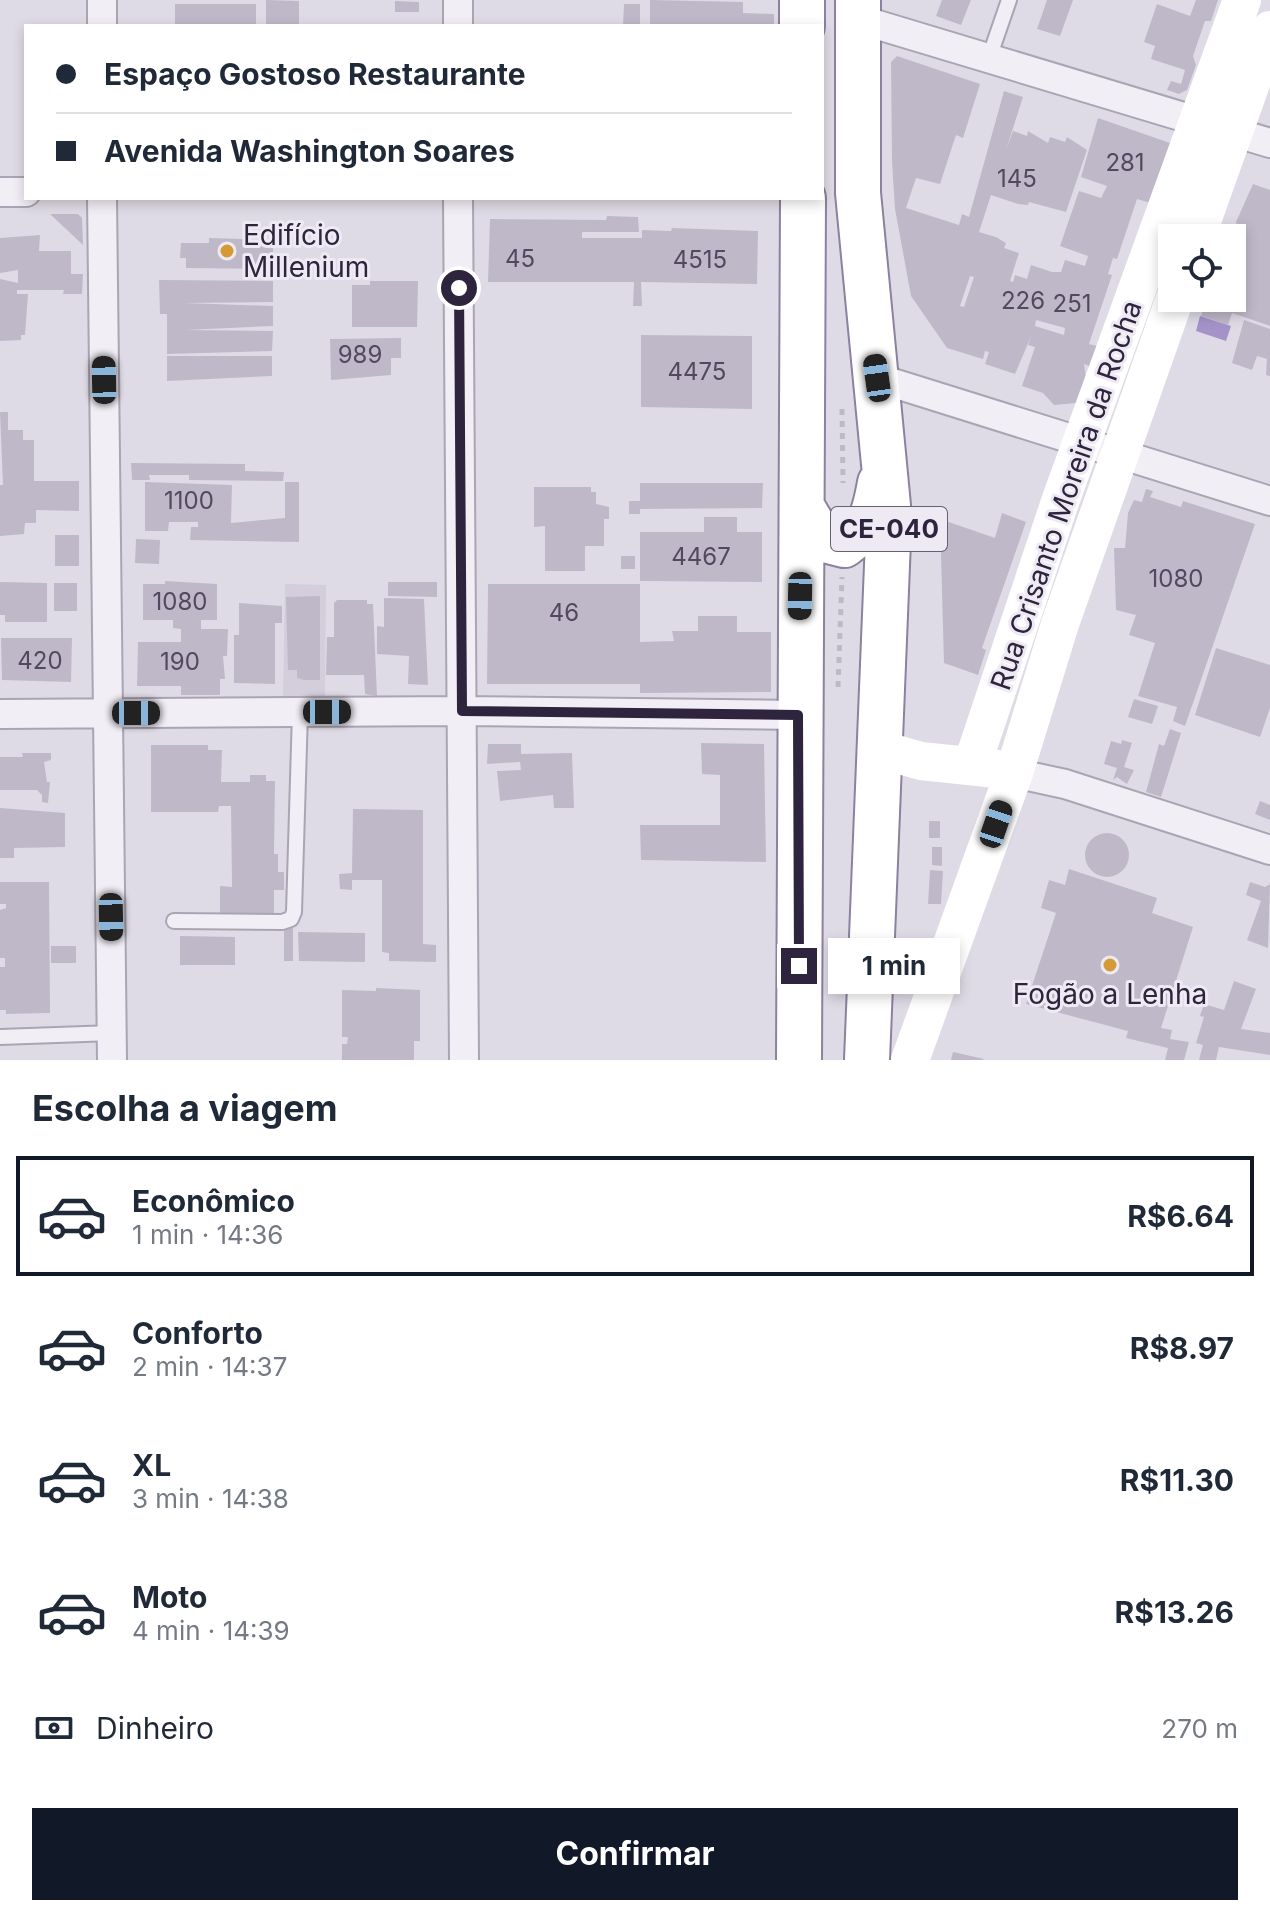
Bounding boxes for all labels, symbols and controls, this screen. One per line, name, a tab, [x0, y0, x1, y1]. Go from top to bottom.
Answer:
text: Espaço Gostoso Restaurante	[104, 56, 526, 92]
text: Avenida Washington Soares	[104, 133, 515, 169]
house number: 281	[1105, 148, 1145, 177]
house number: 145	[997, 164, 1037, 193]
place label: Edifício Millenium	[243, 218, 369, 284]
map controls	[1158, 224, 1246, 312]
button: locate	[1158, 224, 1246, 312]
marker: Edifício Millenium	[218, 242, 236, 260]
house number: 45	[505, 244, 535, 273]
house number: 4515	[673, 245, 727, 274]
route start	[441, 270, 477, 306]
house number: 226	[1001, 286, 1045, 315]
house number: 251	[1053, 289, 1092, 318]
street label: Rua Crisanto Moreira da Rocha	[983, 296, 1149, 694]
house number: 989	[338, 340, 382, 369]
car	[862, 353, 892, 403]
car	[92, 356, 116, 404]
house number: 4475	[668, 357, 726, 386]
house number: 1100	[164, 486, 214, 515]
road number: CE-040	[831, 507, 947, 551]
house number: 4467	[671, 542, 731, 571]
house number: 1080	[1149, 564, 1203, 593]
car	[788, 572, 812, 620]
house number: 1080	[153, 587, 207, 616]
house number: 46	[549, 598, 579, 627]
house number: 420	[17, 646, 63, 675]
house number: 190	[160, 647, 200, 676]
car	[303, 700, 351, 724]
car	[112, 701, 160, 725]
car	[977, 797, 1015, 851]
car	[99, 893, 123, 941]
callout: 1 min	[827, 938, 959, 994]
route end	[781, 948, 817, 984]
text: 1 min	[862, 950, 926, 981]
marker: Fogão a Lenha	[1101, 956, 1119, 974]
place label: Fogão a Lenha	[1013, 977, 1207, 1011]
text: Escolha a viagem	[32, 1086, 338, 1130]
icon: car	[36, 1180, 108, 1252]
text: Econômico	[132, 1183, 295, 1219]
text: R$6.64	[1127, 1198, 1234, 1234]
text: 1 min · 14:36	[132, 1219, 283, 1250]
icon: car	[36, 1312, 108, 1384]
text: Conforto	[132, 1315, 263, 1351]
text: R$8.97	[1130, 1330, 1234, 1366]
text: 2 min · 14:37	[132, 1351, 287, 1382]
icon: car	[36, 1444, 108, 1516]
text: XL	[132, 1447, 171, 1483]
text: R$11.30	[1120, 1462, 1234, 1498]
text: 3 min · 14:38	[132, 1483, 289, 1514]
icon: car	[36, 1576, 108, 1648]
text: Moto	[132, 1579, 207, 1615]
text: R$13.26	[1115, 1594, 1234, 1630]
text: 4 min · 14:39	[132, 1615, 290, 1646]
icon: cash	[32, 1706, 76, 1750]
text: Dinheiro	[96, 1710, 214, 1746]
text: 270 m	[1161, 1713, 1238, 1744]
button: Confirmar	[32, 1808, 1238, 1900]

